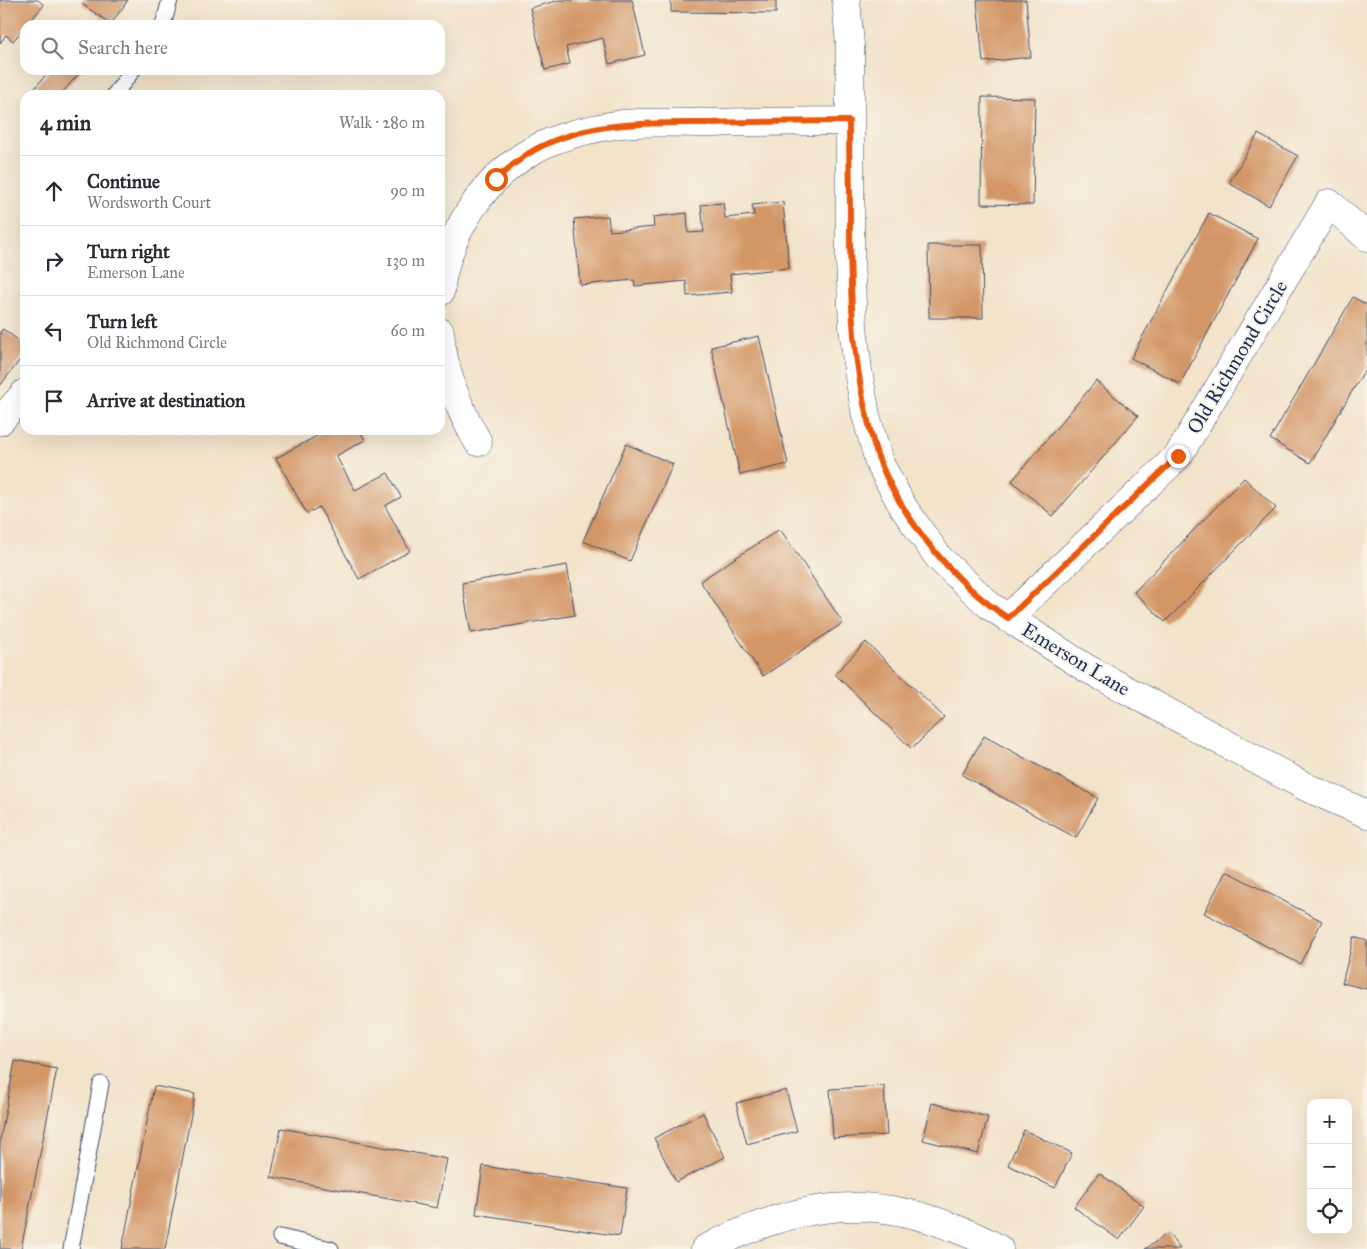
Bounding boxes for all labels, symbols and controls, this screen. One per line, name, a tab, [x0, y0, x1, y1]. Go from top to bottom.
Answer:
search box	[20, 20, 445, 75]
icon: search	[38, 34, 66, 62]
text: Search here	[78, 36, 168, 59]
text: 4 min	[40, 110, 91, 136]
text: Walk · 280 m	[339, 113, 425, 132]
route start	[485, 168, 508, 191]
text: Continue	[87, 170, 160, 193]
icon: ahead	[40, 177, 68, 205]
text: 90 m	[390, 181, 425, 200]
text: Wordsworth Court	[87, 193, 211, 212]
text: Turn right	[87, 240, 170, 263]
icon: right	[40, 247, 68, 275]
text: 130 m	[386, 251, 425, 270]
text: Emerson Lane	[87, 263, 185, 282]
street label: Old Richmond Circle	[1182, 276, 1292, 438]
text: Turn left	[87, 310, 157, 333]
icon: left	[40, 317, 68, 345]
text: 60 m	[391, 321, 425, 340]
text: Old Richmond Circle	[87, 333, 227, 352]
icon: arrive	[40, 387, 68, 415]
text: Arrive at destination	[87, 389, 245, 412]
route end	[1167, 445, 1190, 468]
street label: Emerson Lane	[1018, 617, 1134, 701]
map controls	[1307, 1099, 1352, 1234]
button: +	[1307, 1099, 1352, 1144]
button: −	[1307, 1144, 1352, 1189]
button: locate	[1307, 1189, 1352, 1234]

